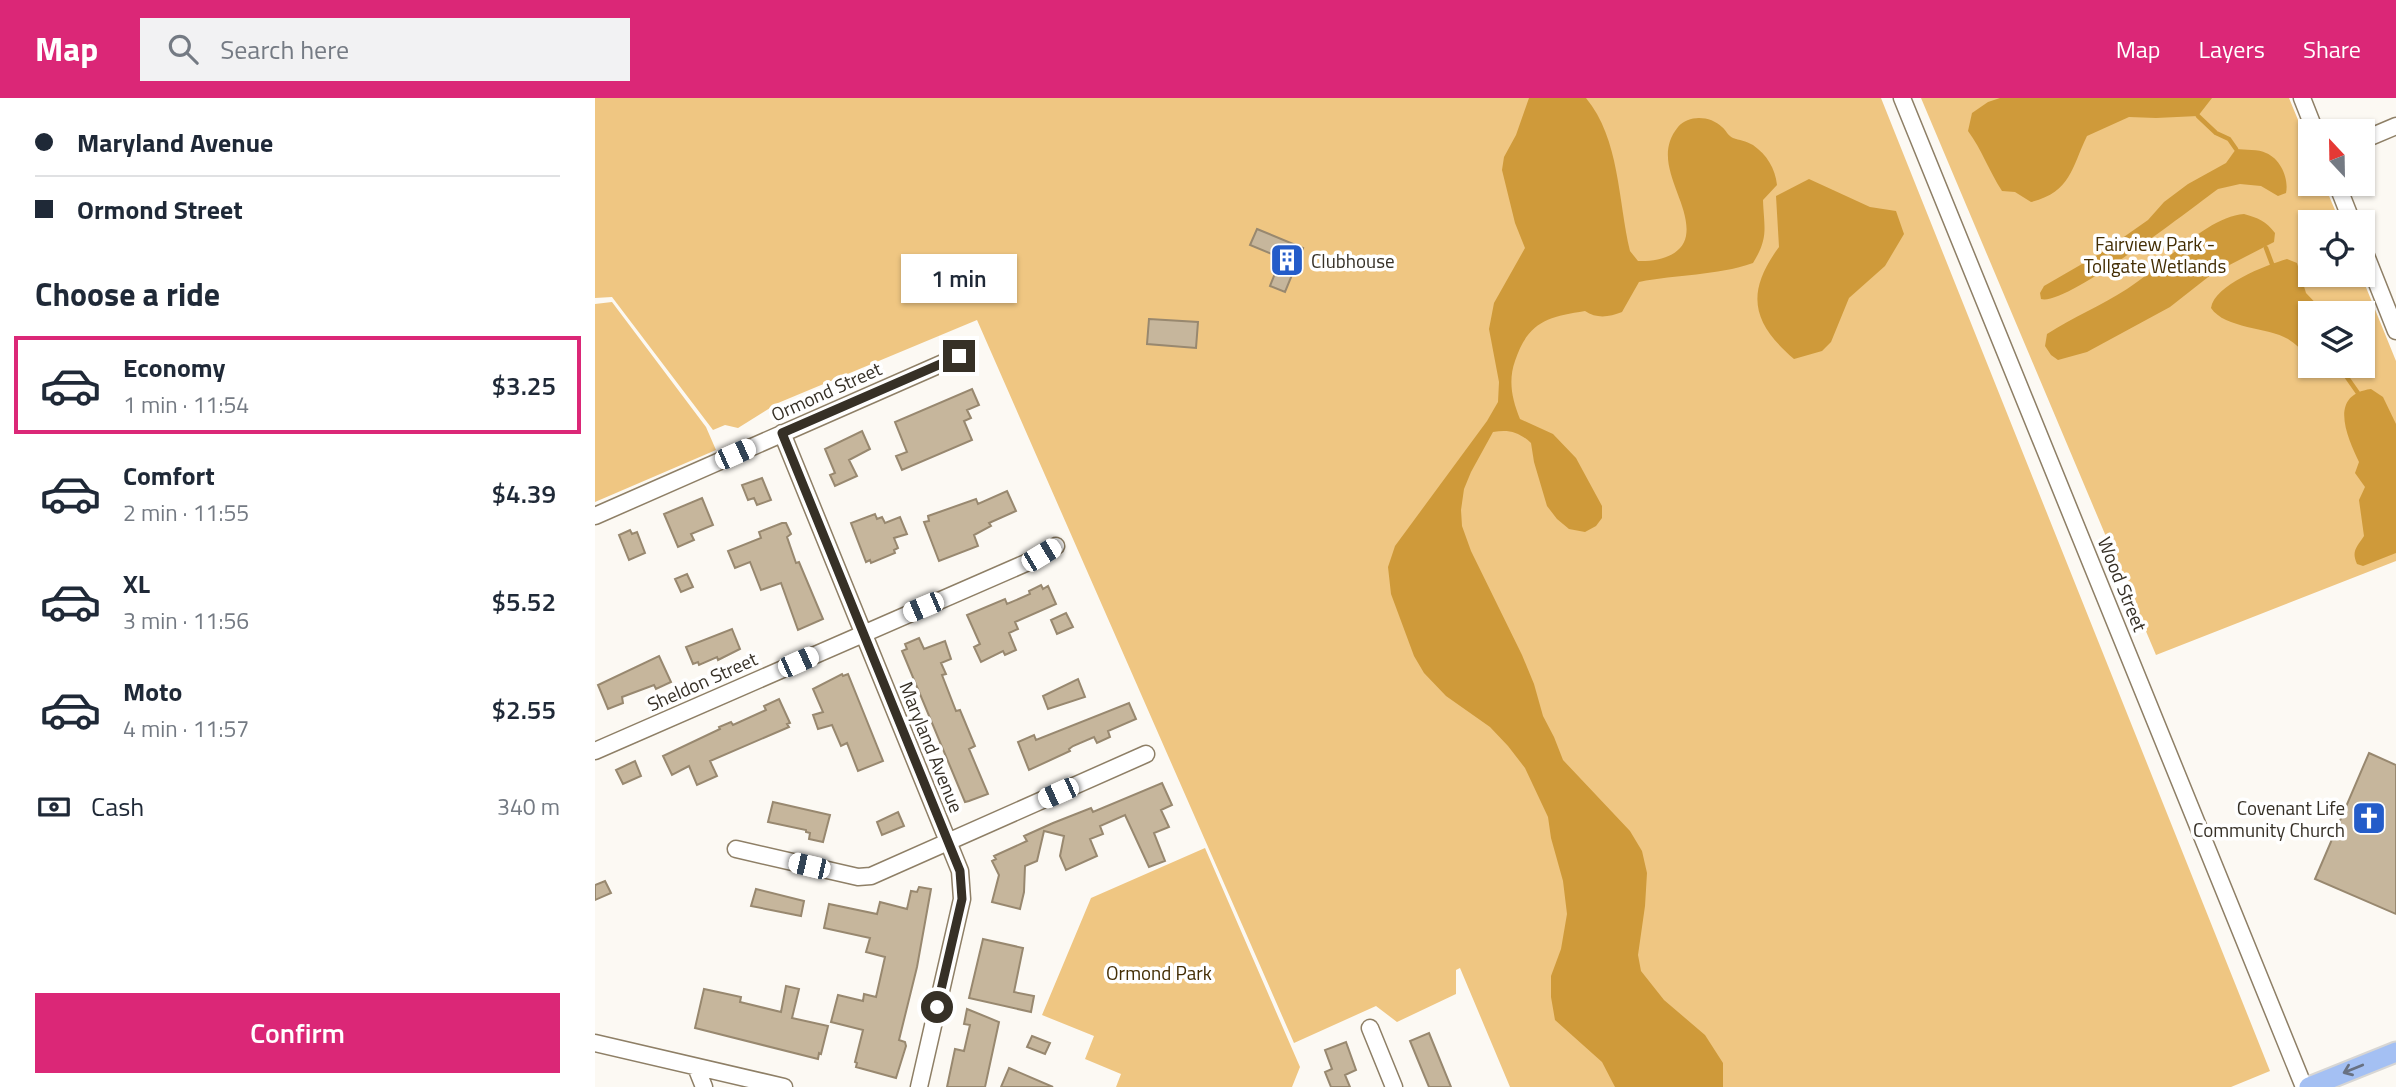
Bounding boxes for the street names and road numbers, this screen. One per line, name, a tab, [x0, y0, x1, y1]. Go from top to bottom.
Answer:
street label: Ormond Street	[766, 354, 886, 428]
street label: Wood Street	[2091, 532, 2155, 636]
street label: Sheldon Street	[642, 644, 762, 718]
street label: Maryland Avenue	[893, 677, 971, 817]

